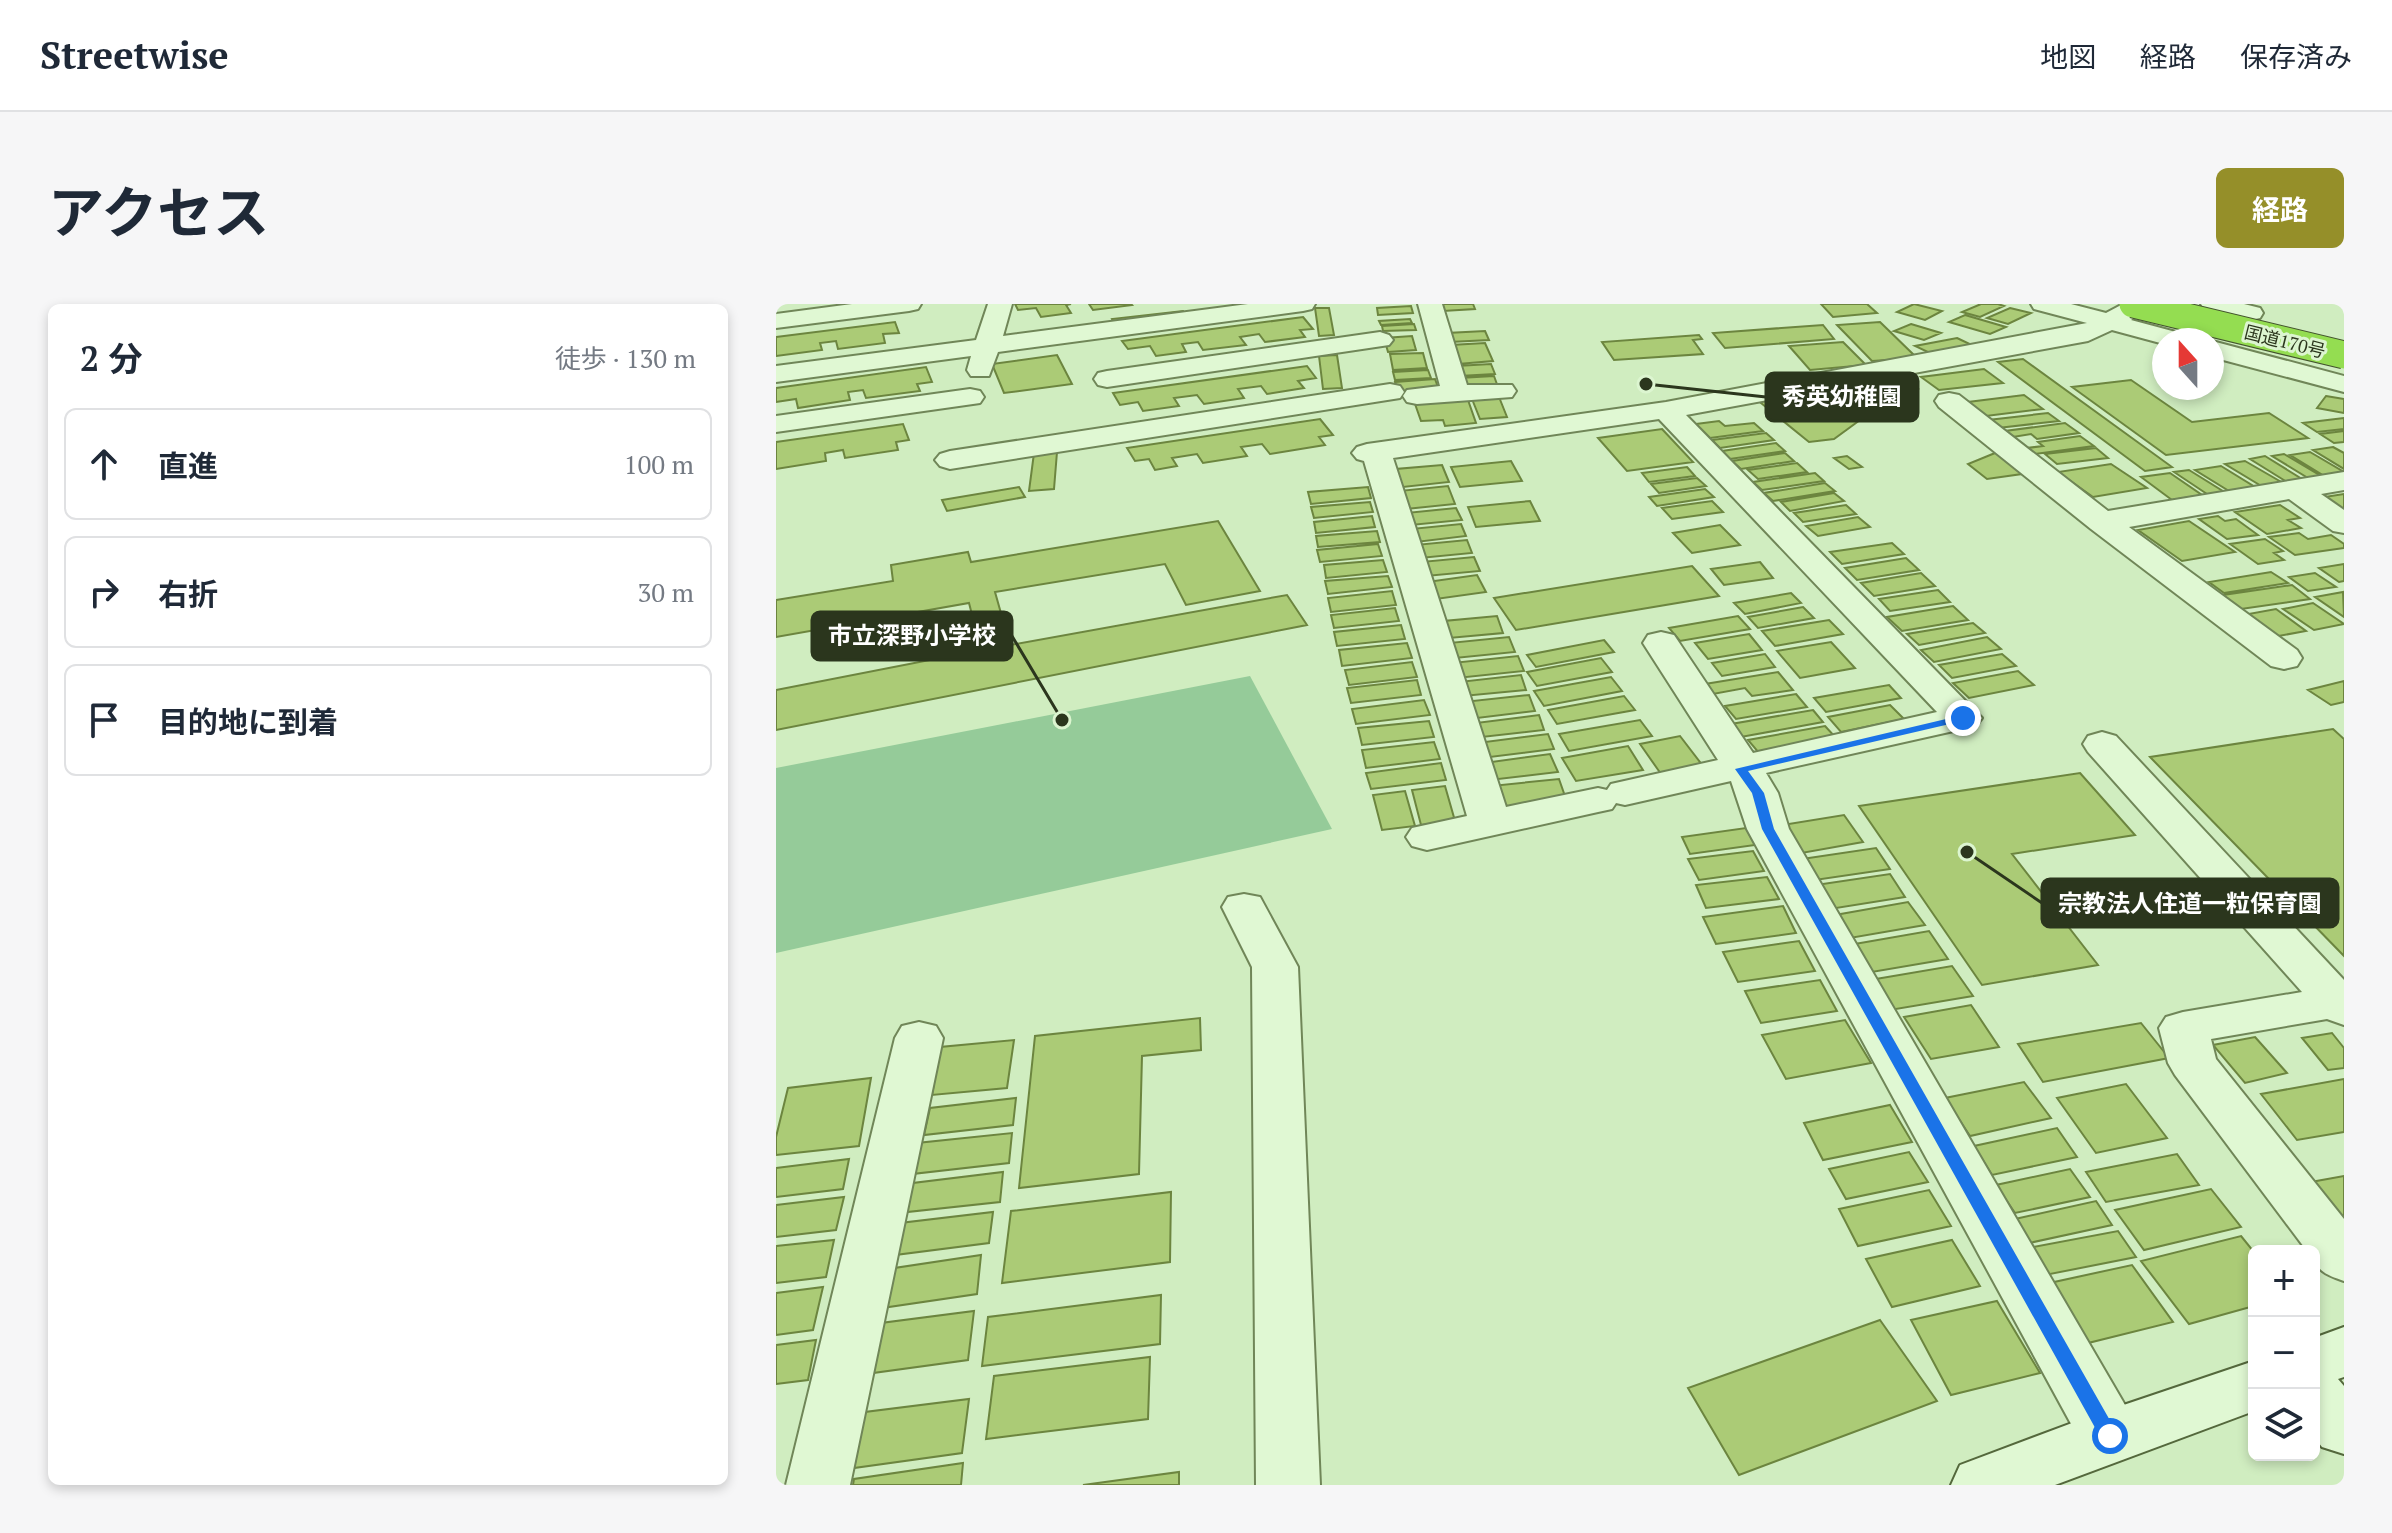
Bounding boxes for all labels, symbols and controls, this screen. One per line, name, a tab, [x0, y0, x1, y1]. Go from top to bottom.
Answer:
text: Streetwise	[40, 30, 229, 80]
text: 地図	[2040, 38, 2096, 75]
text: 経路	[2140, 38, 2196, 75]
text: 保存済み	[2240, 38, 2352, 75]
button: 経路	[2216, 168, 2344, 248]
text: アクセス	[48, 175, 269, 249]
street label: 国道170号	[2242, 319, 2328, 363]
north arrow	[2152, 328, 2224, 400]
text: 2 分	[80, 336, 142, 381]
text: 徒歩 · 130 m	[555, 341, 696, 375]
callout: 秀英幼稚園	[1766, 373, 1918, 421]
text: 秀英幼稚園	[1782, 380, 1902, 412]
icon: ahead	[82, 442, 126, 486]
text: 直進	[158, 446, 218, 486]
text: 100 m	[624, 447, 694, 481]
icon: right	[82, 570, 126, 614]
text: 右折	[158, 574, 218, 614]
text: 30 m	[638, 575, 694, 609]
callout: 市立深野小学校	[812, 612, 1012, 660]
text: 市立深野小学校	[828, 619, 996, 651]
icon: arrive	[82, 698, 126, 742]
route end	[1945, 700, 1981, 736]
text: 目的地に到着	[158, 702, 338, 742]
callout: 宗教法人住道一粒保育園	[2042, 879, 2338, 927]
text: 宗教法人住道一粒保育園	[2058, 887, 2322, 919]
map controls	[2248, 1245, 2320, 1461]
button: +	[2248, 1245, 2320, 1317]
button: −	[2248, 1317, 2320, 1389]
button: layers	[2248, 1389, 2320, 1461]
route start	[2092, 1418, 2128, 1454]

